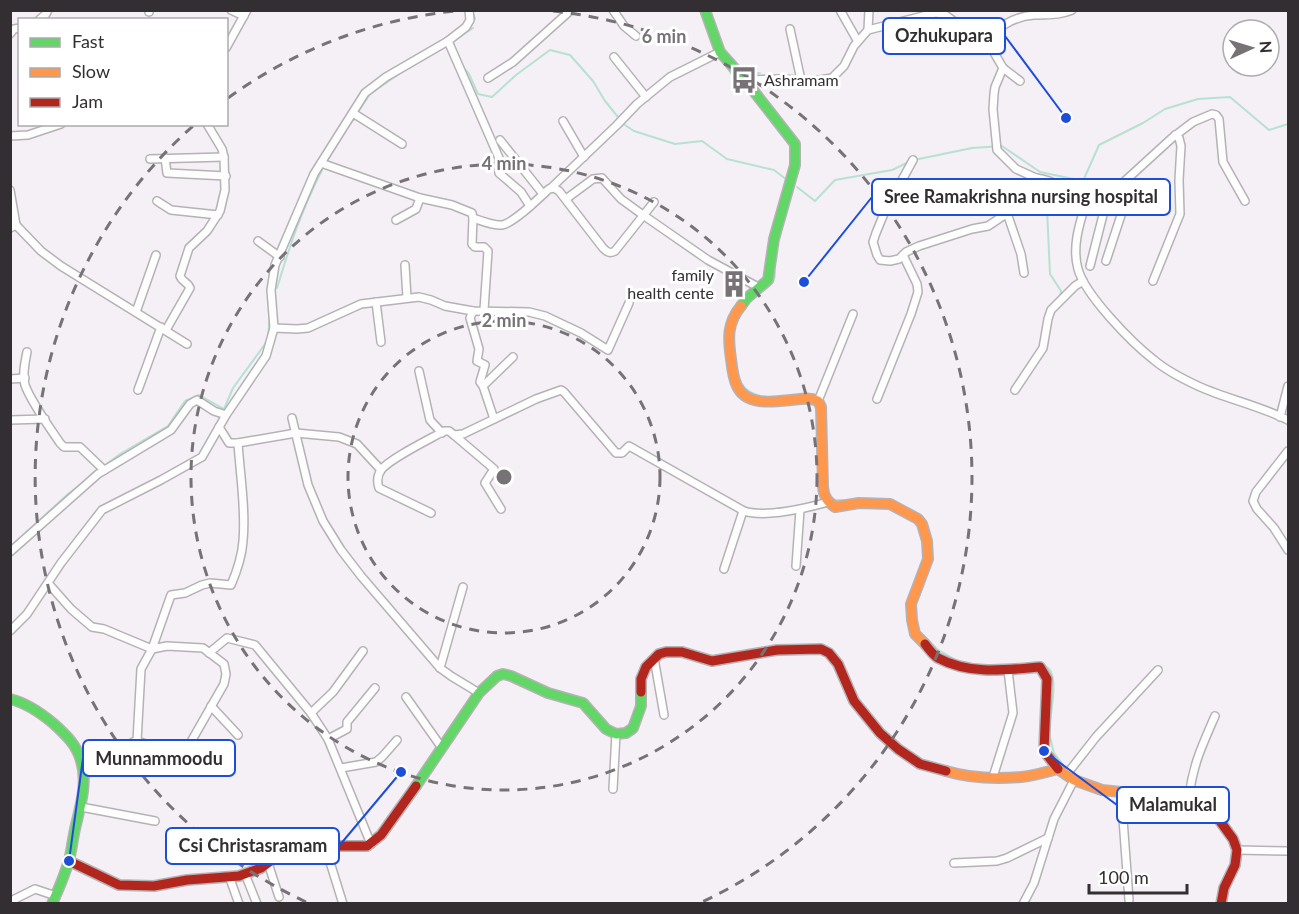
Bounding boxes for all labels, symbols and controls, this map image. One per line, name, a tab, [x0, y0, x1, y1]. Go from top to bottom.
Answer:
legend	[18, 18, 228, 126]
callout: Ozhukupara	[883, 18, 1005, 54]
north arrow	[1221, 18, 1281, 78]
text: Ozhukupara	[895, 24, 993, 46]
text: 6 min	[642, 25, 686, 47]
text: Fast	[72, 30, 105, 52]
text: N	[1257, 40, 1276, 54]
text: Slow	[72, 60, 110, 82]
bus stop icon: Ashramam	[729, 65, 759, 95]
place label: Ashramam	[764, 70, 839, 89]
text: Jam	[72, 90, 103, 112]
text: 4 min	[482, 152, 526, 174]
callout: Sree Ramakrishna nursing hospital	[872, 179, 1170, 215]
text: Sree Ramakrishna nursing hospital	[884, 185, 1158, 207]
place label: family health cente	[627, 265, 715, 302]
building icon: family health cente	[719, 269, 749, 299]
text: 2 min	[482, 309, 526, 331]
centre of rings	[494, 467, 514, 487]
callout: Munnammoodu	[83, 740, 235, 776]
text: Munnammoodu	[95, 747, 223, 769]
callout: Malamukal	[1117, 787, 1229, 823]
text: Malamukal	[1129, 793, 1217, 815]
callout: Csi Christasramam	[166, 828, 339, 864]
text: Csi Christasramam	[179, 834, 327, 856]
scale bar	[1089, 857, 1186, 895]
text: 100 m	[1098, 866, 1149, 888]

